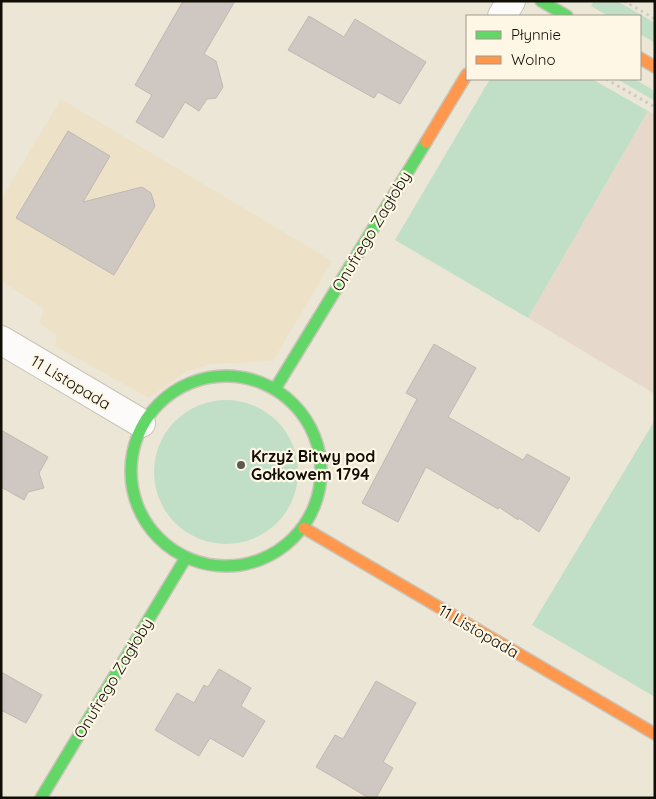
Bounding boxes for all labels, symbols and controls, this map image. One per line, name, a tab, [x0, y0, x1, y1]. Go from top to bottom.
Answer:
legend	[466, 15, 641, 80]
text: Płynnie	[511, 25, 561, 44]
text: Wolno	[511, 50, 556, 69]
street label: Onufrego Zagłoby	[327, 167, 415, 295]
street label: 11 Listopada	[28, 350, 114, 414]
place label: Krzyż Bitwy pod Gołkowem 1794	[251, 446, 375, 484]
marker: Krzyż Bitwy pod Gołkowem 1794	[235, 459, 247, 471]
street label: 11 Listopada	[435, 600, 523, 662]
street label: Onufrego Zagłoby	[69, 614, 157, 742]

